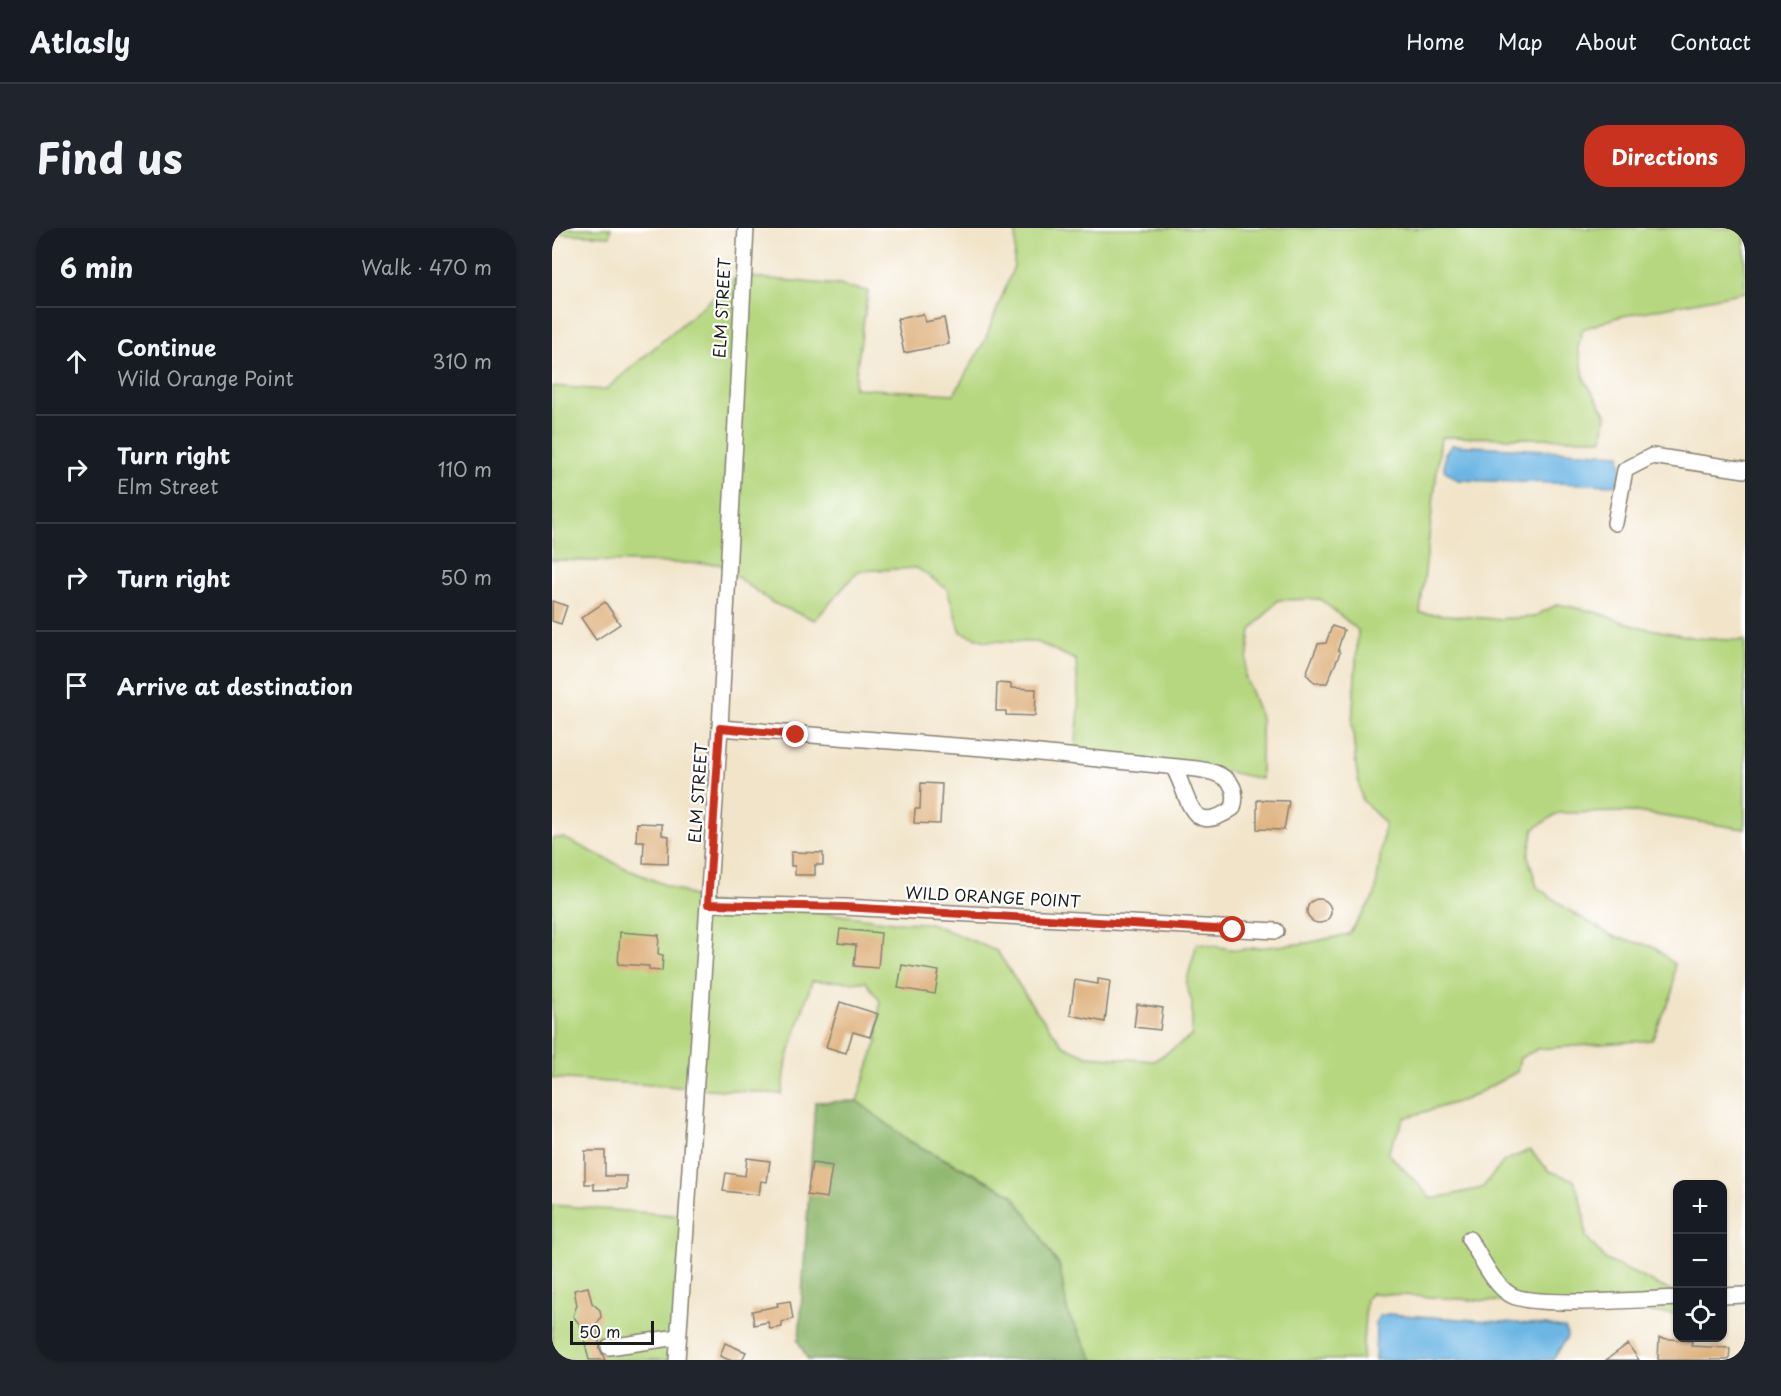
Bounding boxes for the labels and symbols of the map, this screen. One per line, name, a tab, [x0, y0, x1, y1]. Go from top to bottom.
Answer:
street label: ELM STREET	[706, 257, 736, 359]
route end	[782, 721, 808, 747]
street label: ELM STREET	[682, 742, 712, 844]
street label: WILD ORANGE POINT	[905, 879, 1081, 913]
route start	[1219, 916, 1245, 942]
scale bar	[570, 1318, 654, 1346]

